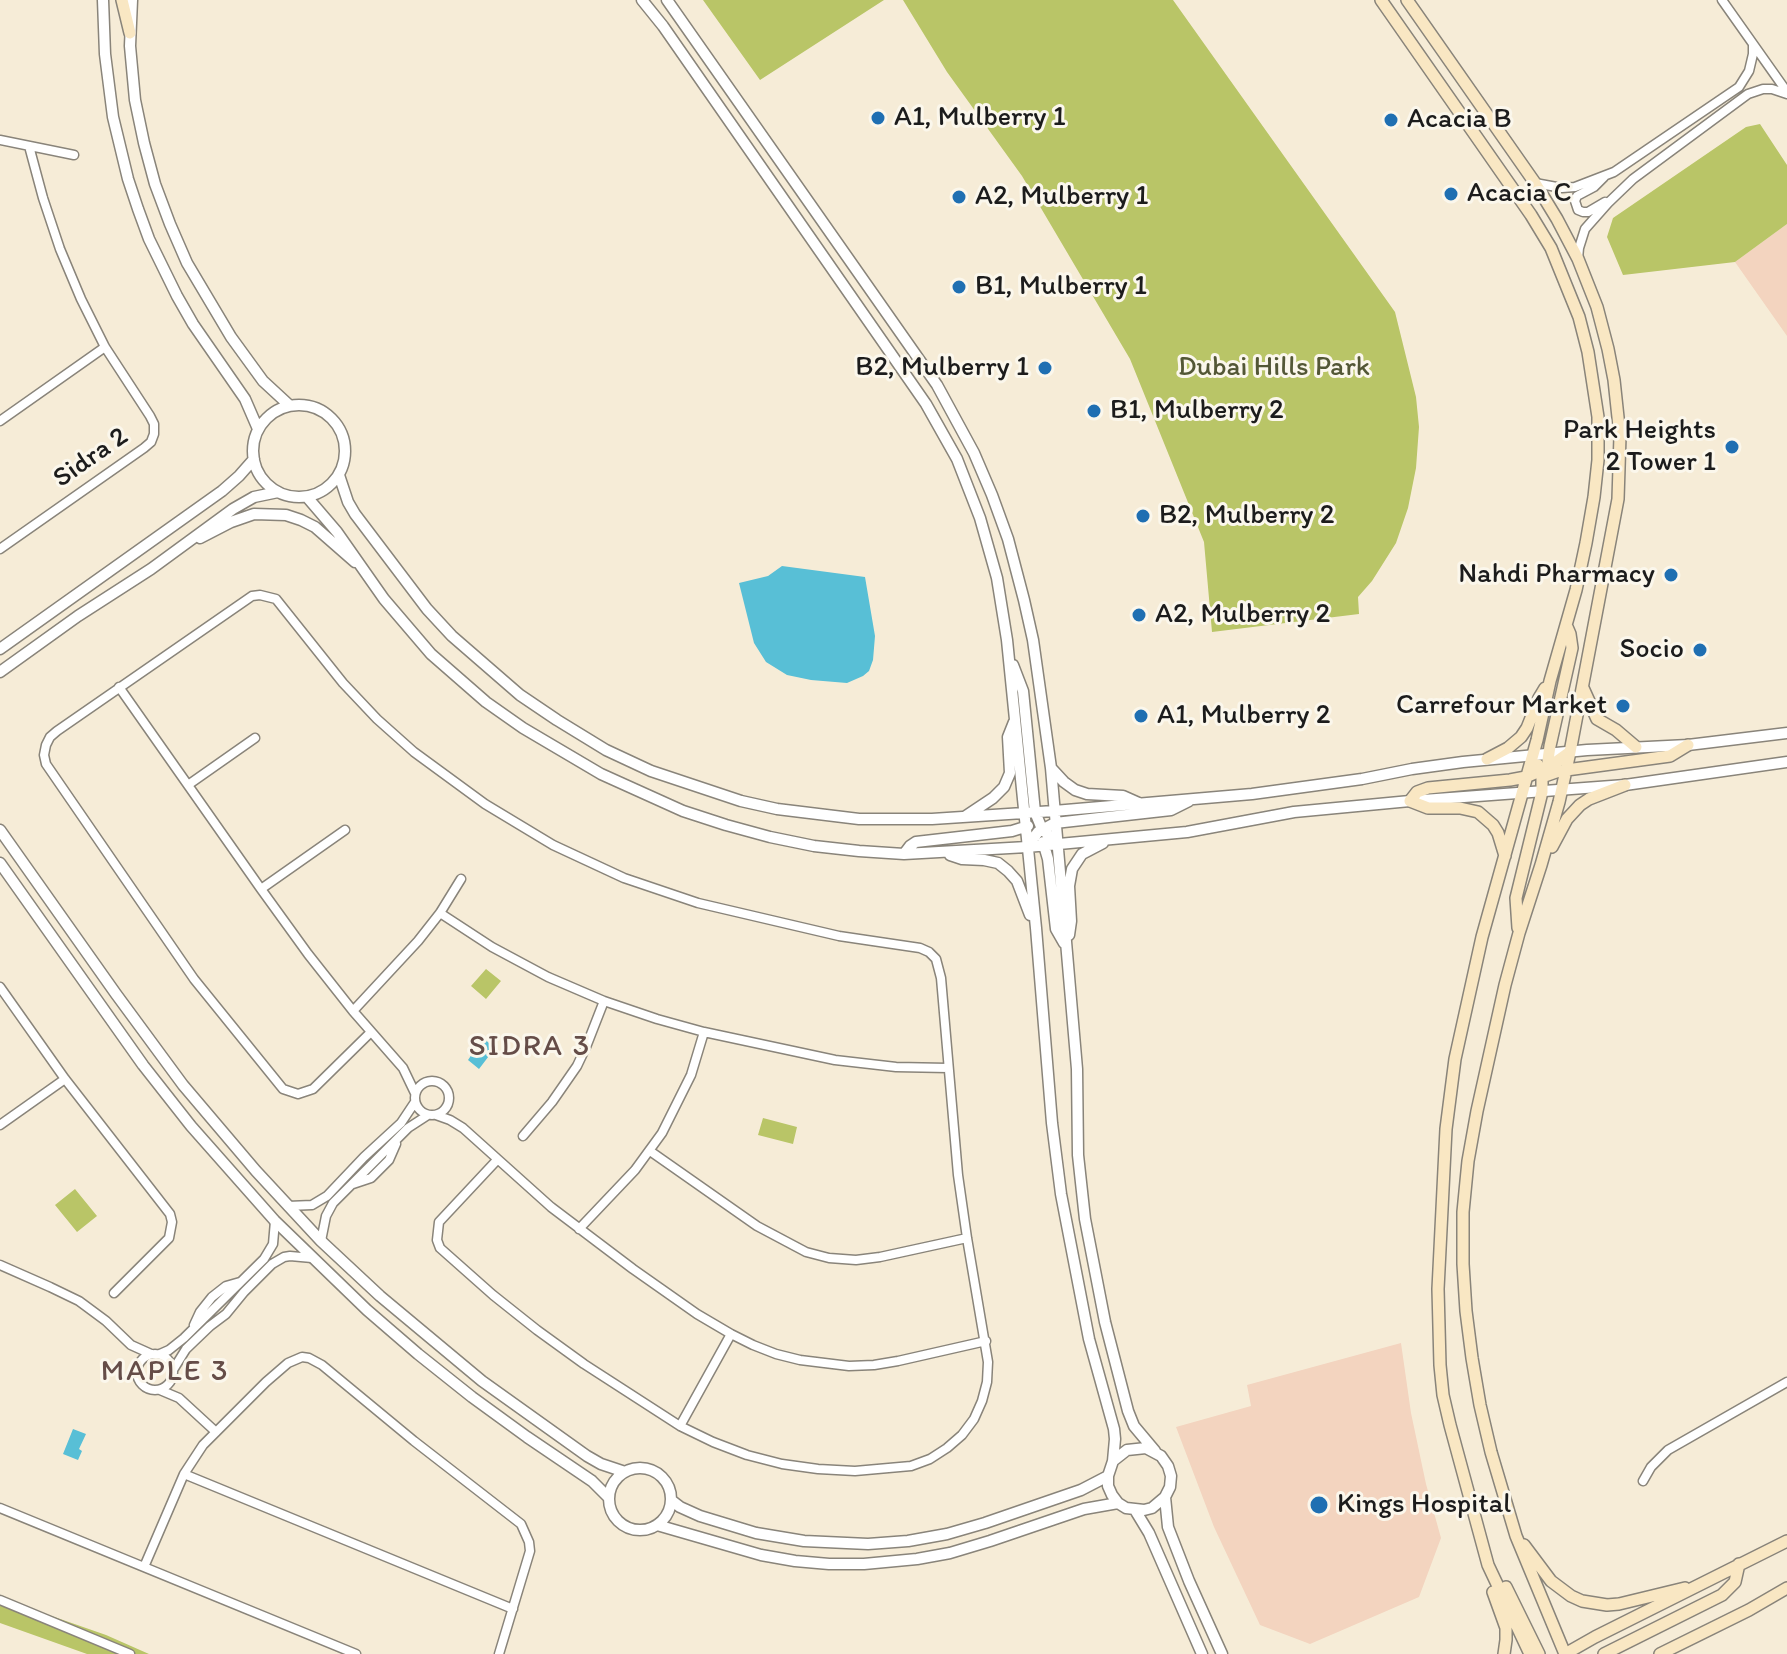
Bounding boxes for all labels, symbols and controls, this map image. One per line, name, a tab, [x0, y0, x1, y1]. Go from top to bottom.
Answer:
place label: A1, Mulberry 1	[894, 101, 1066, 135]
place label: Acacia B	[1407, 103, 1511, 137]
marker: A1, Mulberry 1	[869, 109, 887, 127]
marker: Acacia B	[1382, 111, 1400, 129]
place label: Acacia C	[1467, 177, 1571, 211]
place label: A2, Mulberry 1	[975, 180, 1149, 214]
marker: Acacia C	[1442, 185, 1460, 203]
marker: A2, Mulberry 1	[950, 188, 968, 206]
place label: B1, Mulberry 1	[975, 270, 1147, 304]
marker: B1, Mulberry 1	[950, 278, 968, 296]
place label: B2, Mulberry 1	[855, 351, 1029, 385]
park label: Dubai Hills Park	[1178, 351, 1370, 385]
marker: B2, Mulberry 1	[1036, 359, 1054, 377]
place label: B1, Mulberry 2	[1110, 394, 1284, 428]
marker: B1, Mulberry 2	[1085, 402, 1103, 420]
place label: Park Heights 2 Tower 1	[1563, 414, 1716, 480]
street label: Sidra 2	[47, 420, 135, 496]
marker: Park Heights 2 Tower 1	[1723, 438, 1741, 456]
place label: B2, Mulberry 2	[1159, 499, 1334, 533]
marker: B2, Mulberry 2	[1134, 507, 1152, 525]
place label: Nahdi Pharmacy	[1458, 558, 1655, 592]
marker: Nahdi Pharmacy	[1662, 566, 1680, 584]
place label: A2, Mulberry 2	[1155, 598, 1330, 632]
marker: A2, Mulberry 2	[1130, 606, 1148, 624]
place label: Socio	[1619, 633, 1684, 667]
marker: Socio	[1691, 641, 1709, 659]
place label: Carrefour Market	[1396, 689, 1607, 723]
marker: Carrefour Market	[1614, 697, 1632, 715]
place label: A1, Mulberry 2	[1157, 699, 1331, 733]
marker: A1, Mulberry 2	[1132, 707, 1150, 725]
district label: SIDRA 3	[469, 1029, 591, 1065]
district label: MAPLE 3	[101, 1354, 229, 1390]
place label: Kings Hospital	[1337, 1488, 1511, 1522]
marker: Kings Hospital	[1308, 1494, 1330, 1516]

